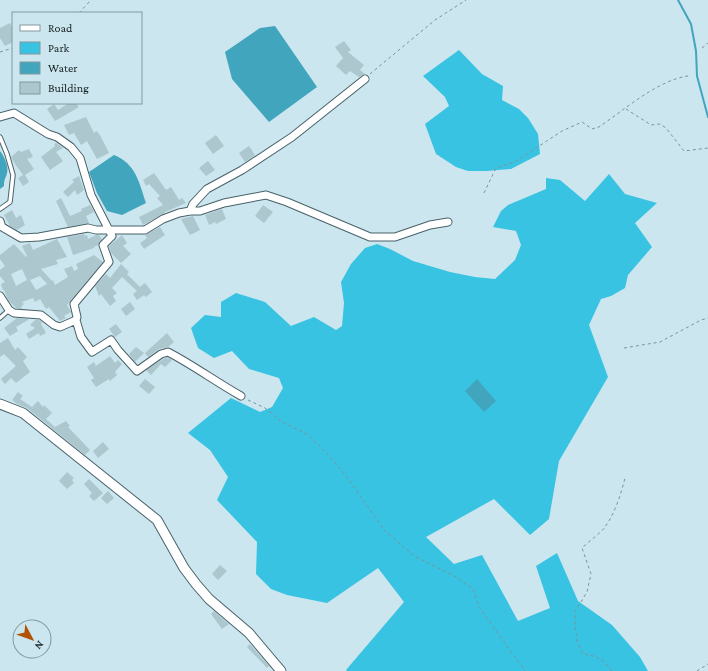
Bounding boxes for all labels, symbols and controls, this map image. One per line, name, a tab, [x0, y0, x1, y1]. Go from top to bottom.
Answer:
legend	[12, 12, 142, 104]
text: Road	[48, 21, 73, 35]
text: Park	[48, 41, 70, 55]
text: Water	[48, 61, 78, 75]
text: Building	[48, 81, 89, 95]
north arrow	[12, 619, 52, 659]
text: N	[32, 639, 47, 653]

